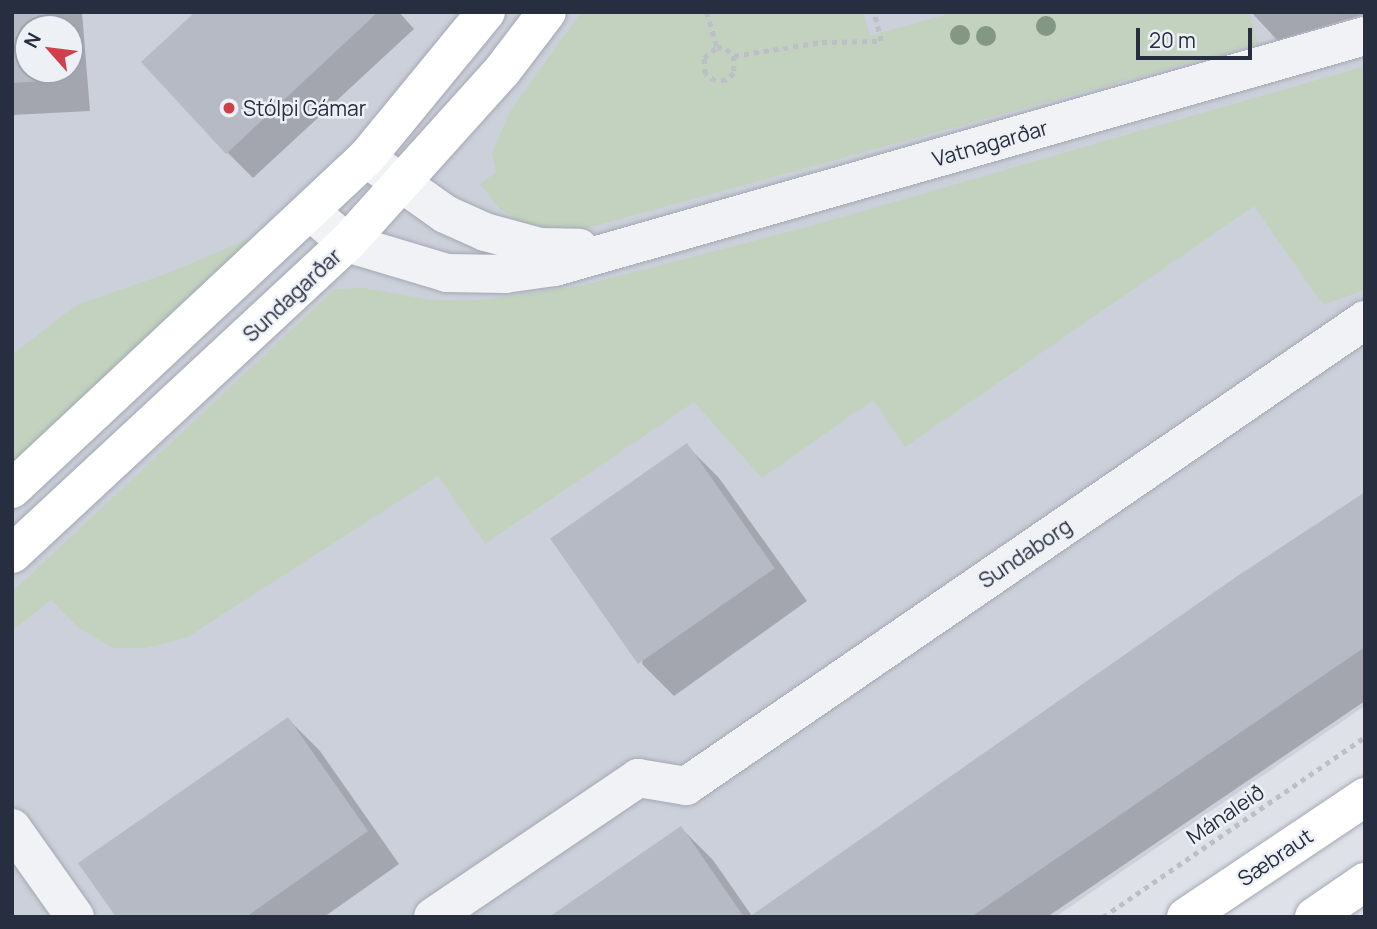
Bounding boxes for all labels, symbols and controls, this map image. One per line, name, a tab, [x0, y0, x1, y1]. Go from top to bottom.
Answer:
north arrow	[14, 14, 84, 84]
scale bar	[1139, 14, 1254, 58]
text: 20 m	[1149, 26, 1196, 54]
text: N	[18, 28, 47, 52]
place label: Stólpi Gámar	[243, 95, 366, 121]
marker: Stólpi Gámar	[221, 100, 237, 116]
street label: Vatnagarðar	[929, 114, 1051, 172]
street label: Sundagarðar	[238, 243, 346, 347]
street label: Sundaborg	[974, 513, 1076, 593]
street label: Mánaleið	[1182, 779, 1268, 849]
street label: Sæbraut	[1233, 823, 1317, 891]

